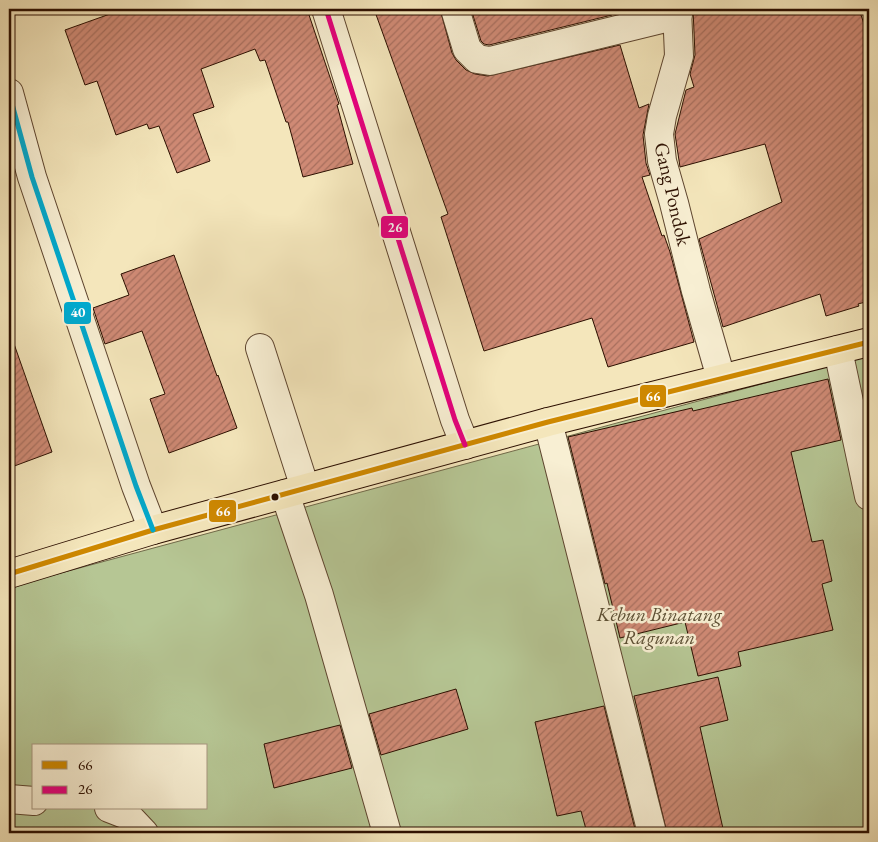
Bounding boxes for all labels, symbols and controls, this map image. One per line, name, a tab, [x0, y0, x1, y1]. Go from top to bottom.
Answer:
street label: Gang Pondok	[648, 140, 698, 249]
line badge: 26	[380, 215, 409, 239]
text: 26	[388, 218, 403, 236]
line badge: 40	[63, 301, 92, 325]
text: 40	[71, 303, 86, 321]
line badge: 66	[639, 384, 667, 408]
text: 66	[646, 387, 661, 405]
unlabelled marker	[270, 492, 280, 502]
line badge: 66	[208, 499, 237, 523]
text: 66	[216, 502, 231, 520]
park label: Kebun Binatang Ragunan	[595, 601, 722, 650]
legend	[32, 744, 208, 810]
text: 66	[78, 755, 92, 774]
text: 26	[78, 779, 92, 798]

